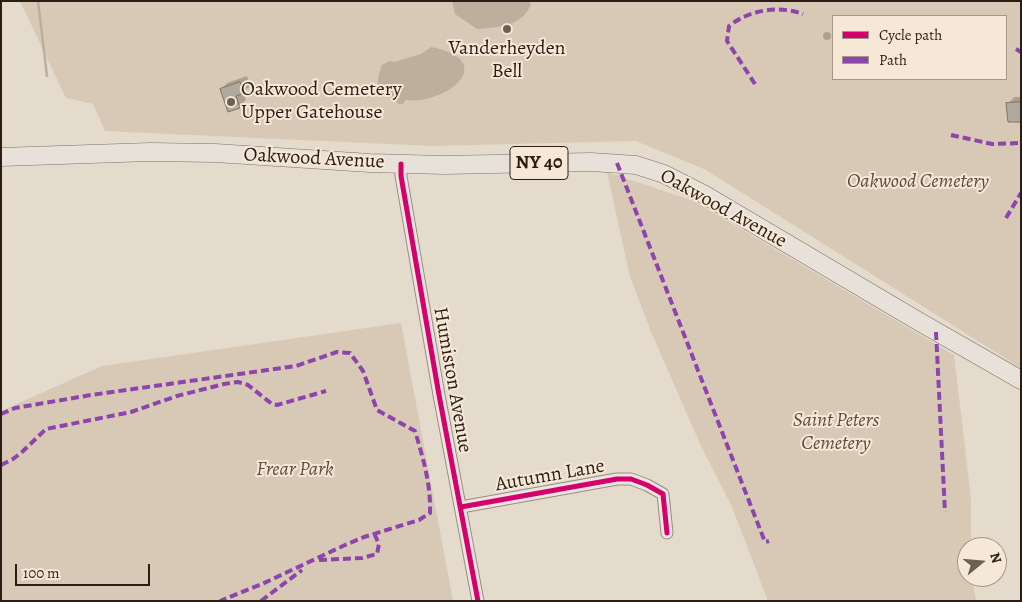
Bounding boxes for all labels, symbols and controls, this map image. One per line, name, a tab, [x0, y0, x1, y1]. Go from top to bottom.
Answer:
legend	[832, 15, 1007, 80]
marker: Vanderheyden Bell	[501, 23, 513, 35]
text: Cycle path	[879, 25, 942, 45]
place label: Vanderheyden Bell	[448, 37, 566, 84]
text: Path	[879, 50, 907, 70]
place label: Oakwood Cemetery Upper Gatehouse	[241, 78, 402, 125]
marker: Oakwood Cemetery Upper Gatehouse	[225, 96, 237, 108]
street label: Oakwood Avenue	[243, 143, 385, 175]
road number: NY 40	[510, 146, 568, 180]
street label: Oakwood Avenue	[655, 164, 791, 254]
park label: Oakwood Cemetery	[847, 170, 989, 194]
street label: Humiston Avenue	[427, 305, 477, 455]
park label: Saint Peters Cemetery	[793, 409, 879, 456]
street label: Autumn Lane	[494, 455, 606, 497]
park label: Frear Park	[256, 458, 334, 482]
north arrow	[957, 537, 1007, 587]
text: N	[985, 550, 1006, 565]
scale bar	[18, 554, 152, 586]
text: 100 m	[23, 563, 60, 583]

